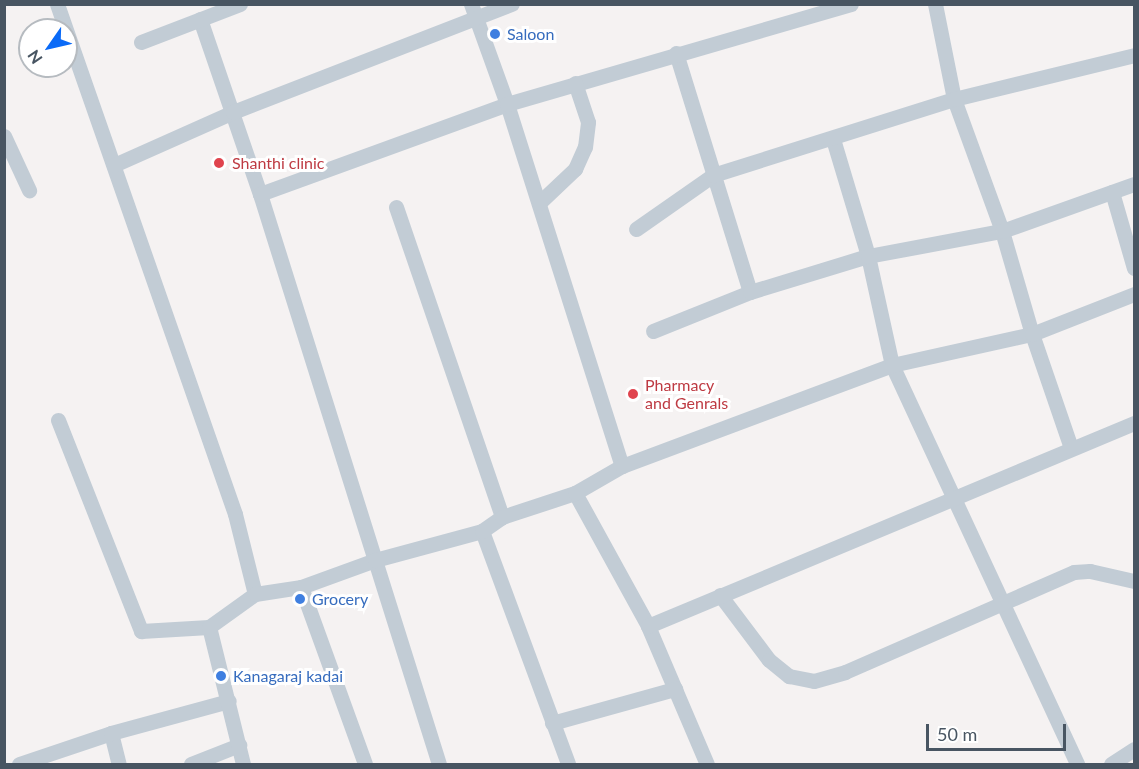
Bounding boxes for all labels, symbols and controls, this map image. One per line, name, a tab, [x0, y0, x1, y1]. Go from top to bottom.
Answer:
north arrow	[18, 18, 78, 78]
place label: Saloon	[507, 24, 554, 44]
marker: Saloon	[488, 27, 502, 41]
text: N	[23, 47, 46, 68]
place label: Shanthi clinic	[232, 153, 325, 173]
marker: Shanthi clinic	[210, 154, 228, 172]
place label: Pharmacy and Genrals	[645, 375, 728, 413]
marker: Pharmacy and Genrals	[626, 387, 640, 401]
place label: Grocery	[312, 589, 368, 609]
marker: Grocery	[293, 592, 307, 606]
place label: Kanagaraj kadai	[233, 666, 343, 686]
marker: Kanagaraj kadai	[214, 669, 228, 683]
scale bar	[929, 712, 1068, 750]
text: 50 m	[937, 723, 977, 745]

